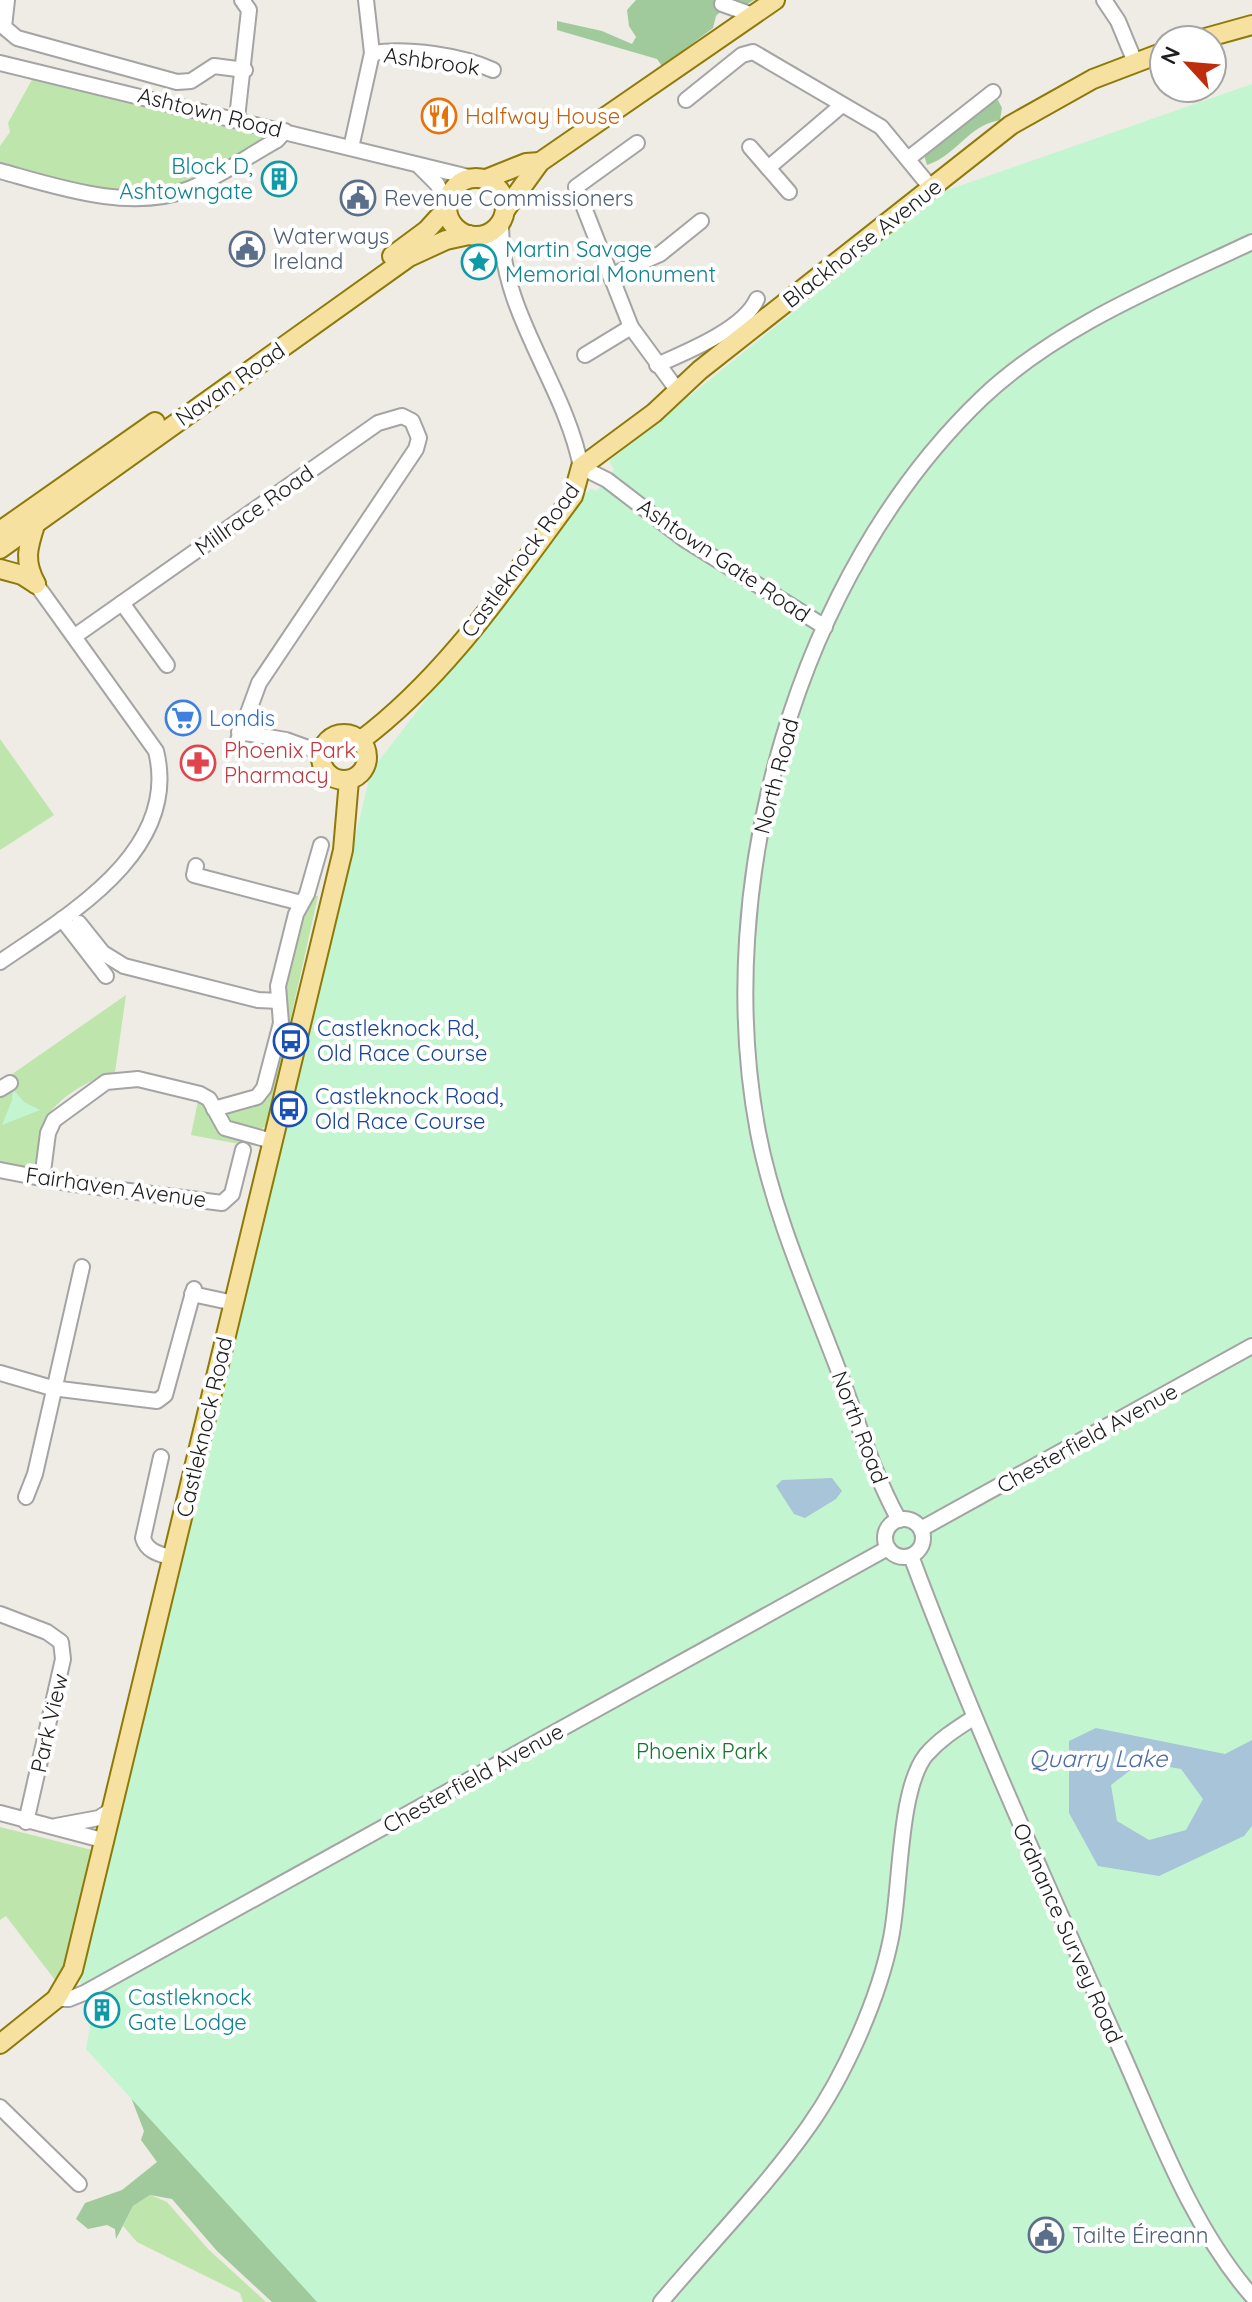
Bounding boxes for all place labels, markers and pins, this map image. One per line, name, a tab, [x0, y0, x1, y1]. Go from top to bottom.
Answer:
restaurant icon: Halfway House	[420, 97, 458, 135]
place label: Halfway House	[465, 102, 620, 130]
place label: Block D, Ashtowngate	[119, 152, 253, 205]
building icon: Block D, Ashtowngate	[260, 160, 298, 198]
public building icon: Revenue Commissioners	[339, 179, 377, 217]
place label: Revenue Commissioners	[384, 184, 634, 212]
place label: Waterways Ireland	[273, 222, 389, 275]
public building icon: Waterways Ireland	[228, 230, 266, 268]
place label: Martin Savage Memorial Monument	[505, 235, 716, 288]
place icon: Martin Savage Memorial Monument	[460, 243, 498, 281]
supermarket icon: Londis	[164, 699, 202, 737]
place label: Londis	[209, 704, 275, 732]
place label: Phoenix Park Pharmacy	[224, 736, 356, 789]
pharmacy icon: Phoenix Park Pharmacy	[179, 744, 217, 782]
place label: Castleknock Rd, Old Race Course	[317, 1014, 487, 1067]
bus stop icon: Castleknock Rd, Old Race Course	[272, 1022, 310, 1060]
place label: Castleknock Road, Old Race Course	[315, 1082, 504, 1135]
bus stop icon: Castleknock Road, Old Race Course	[270, 1090, 308, 1128]
place label: Castleknock Gate Lodge	[128, 1983, 252, 2036]
building icon: Castleknock Gate Lodge	[83, 1991, 121, 2029]
public building icon: Tailte Éireann	[1027, 2216, 1065, 2254]
place label: Tailte Éireann	[1072, 2221, 1208, 2249]

